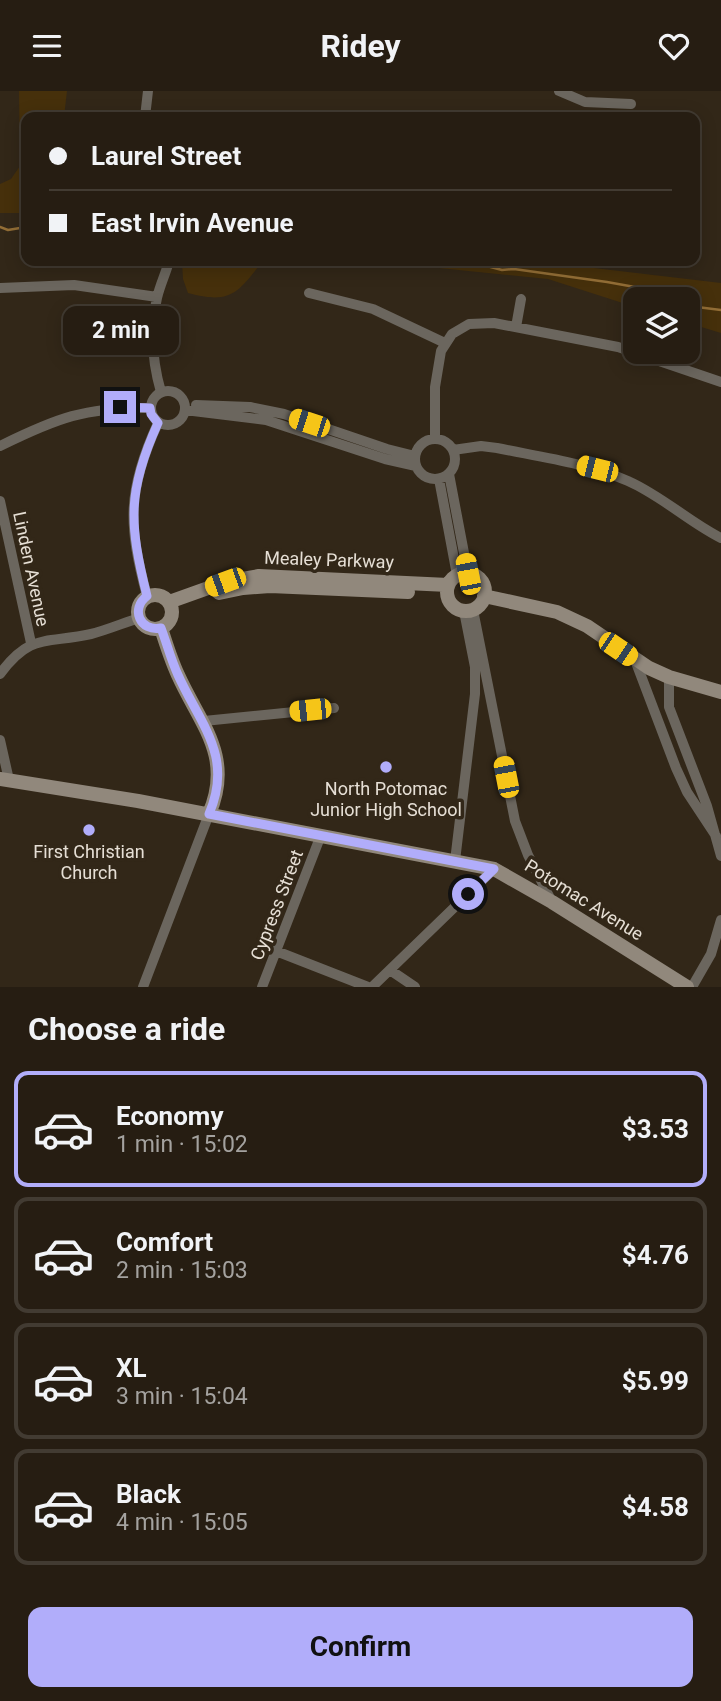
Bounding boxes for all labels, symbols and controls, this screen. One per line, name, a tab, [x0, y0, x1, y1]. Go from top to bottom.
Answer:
icon: menu	[28, 27, 66, 65]
text: Ridey	[320, 27, 401, 65]
icon: heart	[655, 27, 693, 65]
text: Laurel Street	[91, 141, 241, 171]
text: East Irvin Avenue	[91, 208, 294, 238]
map controls	[623, 287, 700, 364]
button: layers	[623, 287, 700, 364]
callout: 2 min	[62, 306, 178, 355]
text: 2 min	[92, 317, 150, 344]
route end	[104, 391, 136, 423]
car	[286, 407, 333, 439]
car	[575, 454, 620, 484]
street label: Linden Avenue	[9, 509, 54, 628]
street label: Mealey Parkway	[264, 547, 395, 572]
car	[454, 551, 483, 597]
car	[202, 565, 249, 599]
car	[595, 629, 642, 669]
car	[289, 697, 332, 723]
car	[492, 754, 521, 800]
marker: North Potomac Junior High School	[378, 759, 394, 775]
place label: North Potomac Junior High School	[310, 778, 462, 820]
marker: First Christian Church	[81, 822, 97, 838]
place label: First Christian Church	[33, 841, 145, 883]
street label: Cypress Street	[246, 847, 307, 963]
street label: Potomac Avenue	[521, 855, 647, 944]
route start	[452, 878, 484, 910]
text: Choose a ride	[28, 1010, 225, 1048]
icon: car	[32, 1098, 95, 1161]
text: Economy	[116, 1101, 223, 1131]
text: $3.53	[622, 1114, 689, 1144]
text: 1 min · 15:02	[116, 1131, 248, 1158]
icon: car	[32, 1224, 95, 1287]
text: Comfort	[116, 1227, 213, 1257]
text: $4.76	[622, 1240, 689, 1270]
text: 2 min · 15:03	[116, 1257, 248, 1284]
icon: car	[32, 1350, 95, 1413]
text: XL	[116, 1353, 147, 1383]
text: $5.99	[622, 1366, 689, 1396]
text: 3 min · 15:04	[116, 1383, 248, 1410]
icon: car	[32, 1476, 95, 1539]
text: Black	[116, 1479, 181, 1509]
text: $4.58	[622, 1492, 689, 1522]
text: 4 min · 15:05	[116, 1509, 248, 1536]
button: Confirm	[28, 1607, 693, 1687]

